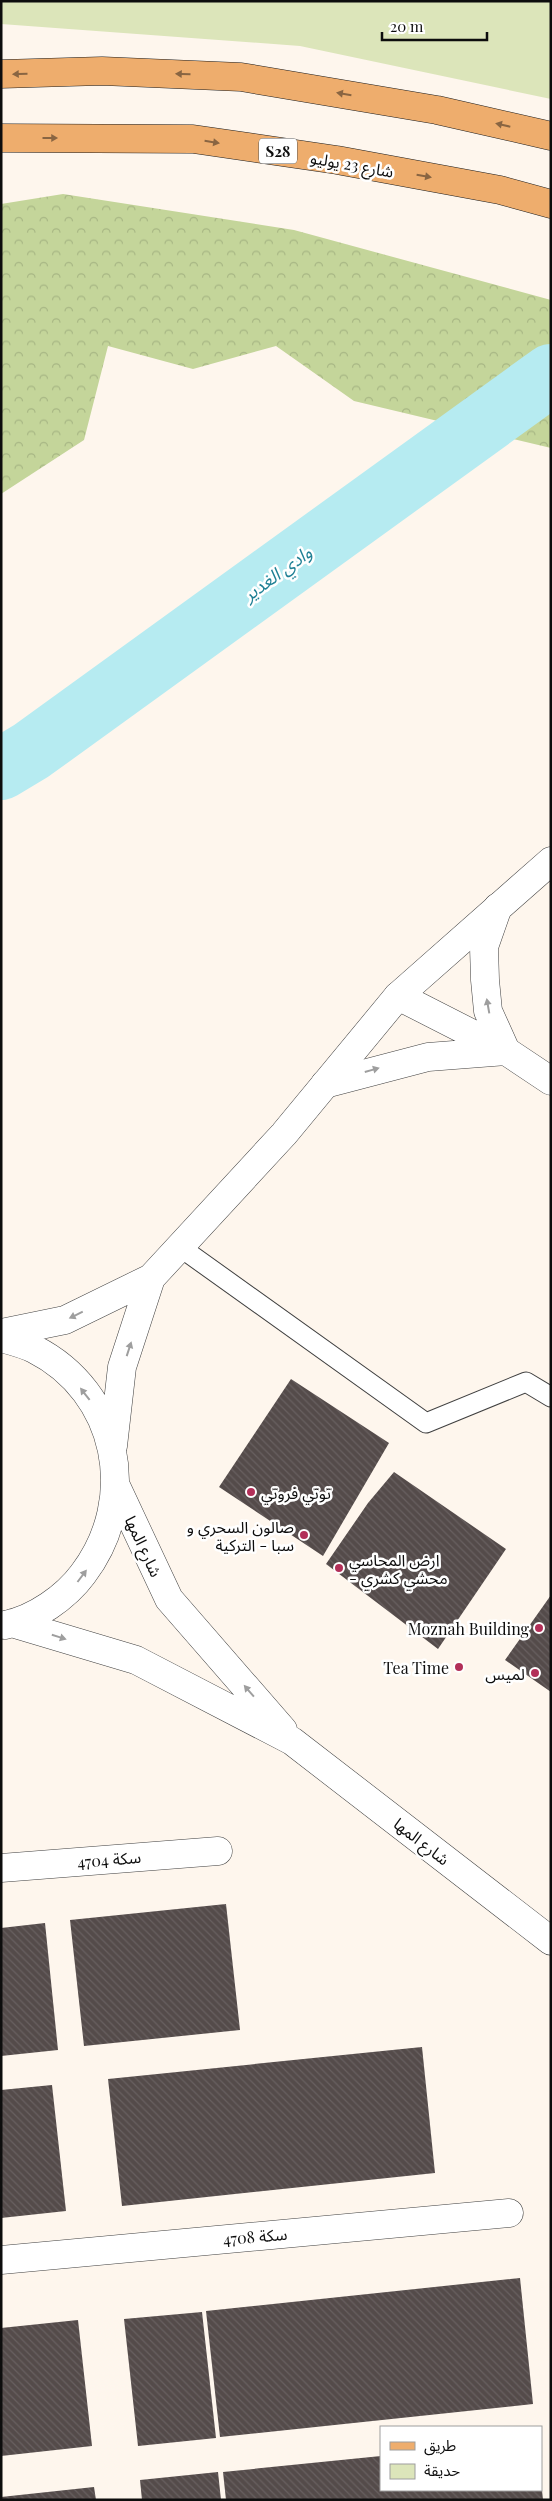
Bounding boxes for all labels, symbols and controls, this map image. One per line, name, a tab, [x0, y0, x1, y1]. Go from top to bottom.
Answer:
scale bar	[382, 10, 487, 42]
text: 20 m	[390, 16, 424, 36]
one-way arrow	[12, 70, 28, 78]
one-way arrow	[174, 70, 190, 78]
one-way arrow	[335, 90, 351, 98]
one-way arrow	[496, 121, 511, 129]
one-way arrow	[42, 134, 58, 142]
one-way arrow	[205, 138, 221, 146]
road number: S28	[259, 138, 297, 164]
street label: شارع 23 يوليو	[308, 146, 395, 185]
one-way arrow	[417, 173, 433, 181]
water label: وادي الغدير	[236, 540, 318, 610]
one-way arrow	[484, 997, 492, 1013]
one-way arrow	[365, 1066, 380, 1074]
one-way arrow	[69, 1311, 83, 1319]
one-way arrow	[125, 1341, 133, 1356]
one-way arrow	[80, 1388, 91, 1401]
place label: توتي فروتي	[261, 1482, 331, 1505]
marker: توتي فروتي	[245, 1486, 257, 1498]
street label: شارع المها	[118, 1512, 167, 1581]
place label: صالون السحري و سبا - التركية	[187, 1516, 294, 1555]
marker: صالون السحري و سبا - التركية	[298, 1529, 310, 1541]
place label: ارض المحاسي - محشي كشري	[349, 1549, 448, 1590]
marker: ارض المحاسي - محشي كشري	[333, 1562, 345, 1574]
one-way arrow	[76, 1570, 87, 1583]
place label: Moznah Building	[408, 1618, 530, 1639]
marker: Moznah Building	[533, 1622, 545, 1634]
one-way arrow	[52, 1634, 67, 1642]
place label: Tea Time	[383, 1657, 449, 1678]
marker: Tea Time	[453, 1661, 465, 1673]
place label: لميس	[485, 1663, 525, 1684]
marker: لميس	[529, 1667, 541, 1679]
one-way arrow	[244, 1685, 255, 1697]
street label: شارع المها	[388, 1813, 454, 1872]
street label: سكة 4704	[76, 1846, 142, 1872]
street label: سكة 4708	[222, 2223, 288, 2249]
legend	[380, 2426, 542, 2491]
text: طريق	[424, 2435, 456, 2456]
text: حديقة	[424, 2460, 460, 2480]

